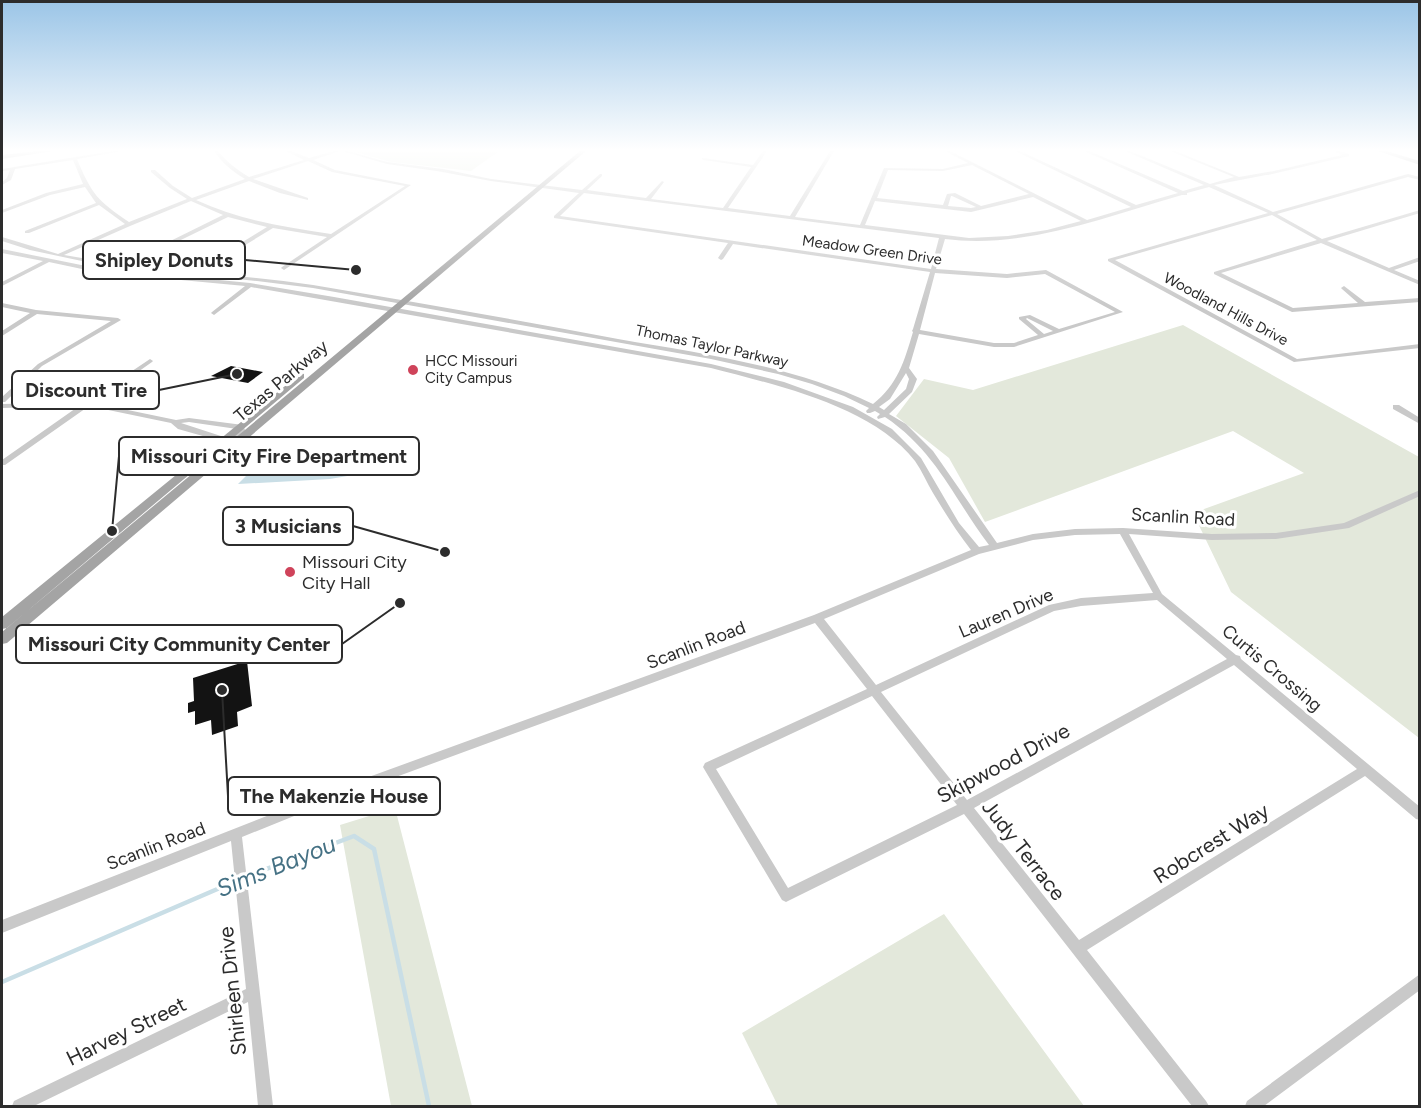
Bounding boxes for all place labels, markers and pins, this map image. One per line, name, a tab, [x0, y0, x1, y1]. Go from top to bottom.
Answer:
callout: Shipley Donuts	[83, 241, 245, 279]
place label: HCC Missouri City Campus	[425, 352, 517, 387]
marker: HCC Missouri City Campus	[406, 363, 420, 377]
callout: Discount Tire	[12, 371, 159, 409]
callout: Missouri City Fire Department	[119, 437, 419, 475]
callout: 3 Musicians	[223, 507, 353, 545]
place label: Missouri City City Hall	[302, 551, 407, 594]
marker: Missouri City City Hall	[283, 565, 297, 579]
callout: Missouri City Community Center	[16, 625, 342, 663]
callout: The Makenzie House	[228, 777, 440, 815]

